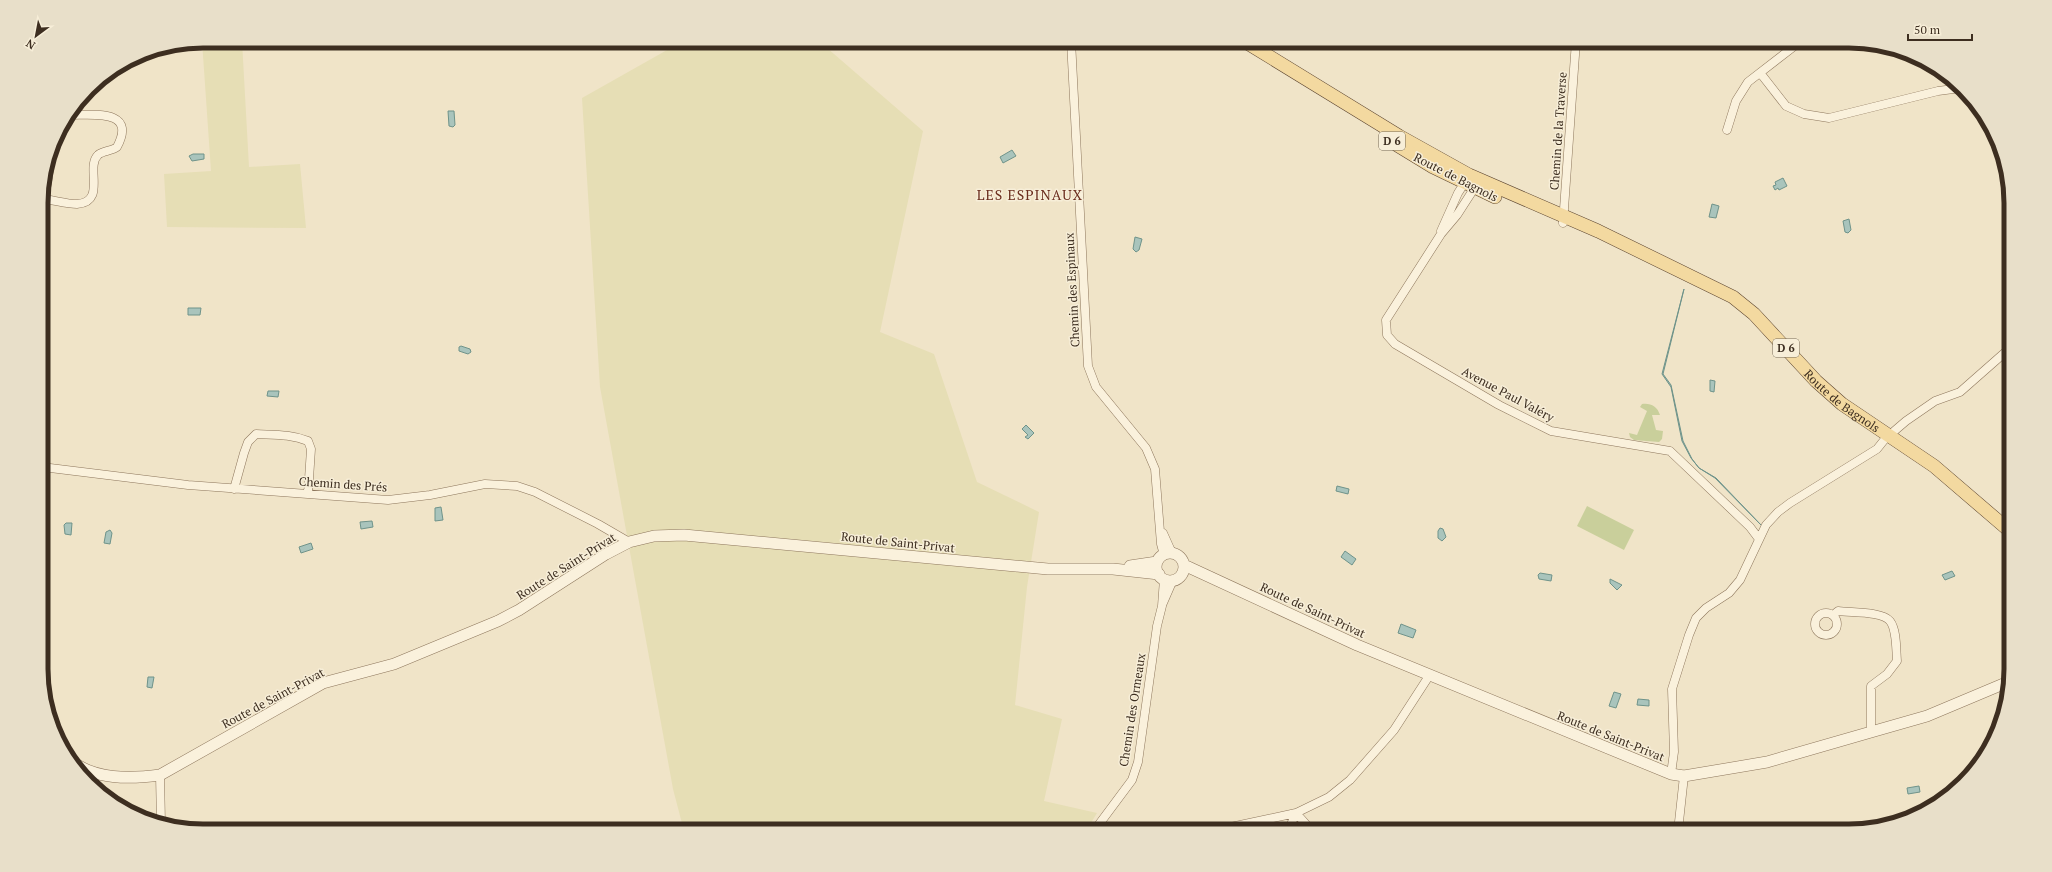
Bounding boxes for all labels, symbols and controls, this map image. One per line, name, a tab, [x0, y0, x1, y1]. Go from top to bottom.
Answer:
north arrow	[16, 16, 56, 56]
scale bar	[1908, 16, 1972, 42]
text: 50 m	[1914, 22, 1941, 37]
text: N	[23, 36, 38, 53]
street label: Chemin de la Traverse	[1546, 71, 1570, 191]
road number: D 6	[1379, 132, 1405, 150]
street label: Route de Bagnols	[1411, 149, 1501, 205]
district label: LES ESPINAUX	[977, 185, 1083, 204]
street label: Chemin des Espinaux	[1061, 232, 1082, 348]
road number: D 6	[1773, 339, 1799, 357]
street label: Avenue Paul Valéry	[1459, 363, 1558, 425]
street label: Route de Bagnols	[1801, 366, 1883, 435]
street label: Chemin des Prés	[298, 473, 388, 495]
street label: Route de Saint-Privat	[514, 529, 619, 603]
street label: Route de Saint-Privat	[840, 529, 956, 555]
street label: Route de Saint-Privat	[1258, 579, 1368, 641]
street label: Chemin des Ormeaux	[1116, 651, 1148, 768]
street label: Route de Saint-Privat	[219, 664, 327, 731]
street label: Route de Saint-Privat	[1555, 708, 1667, 765]

